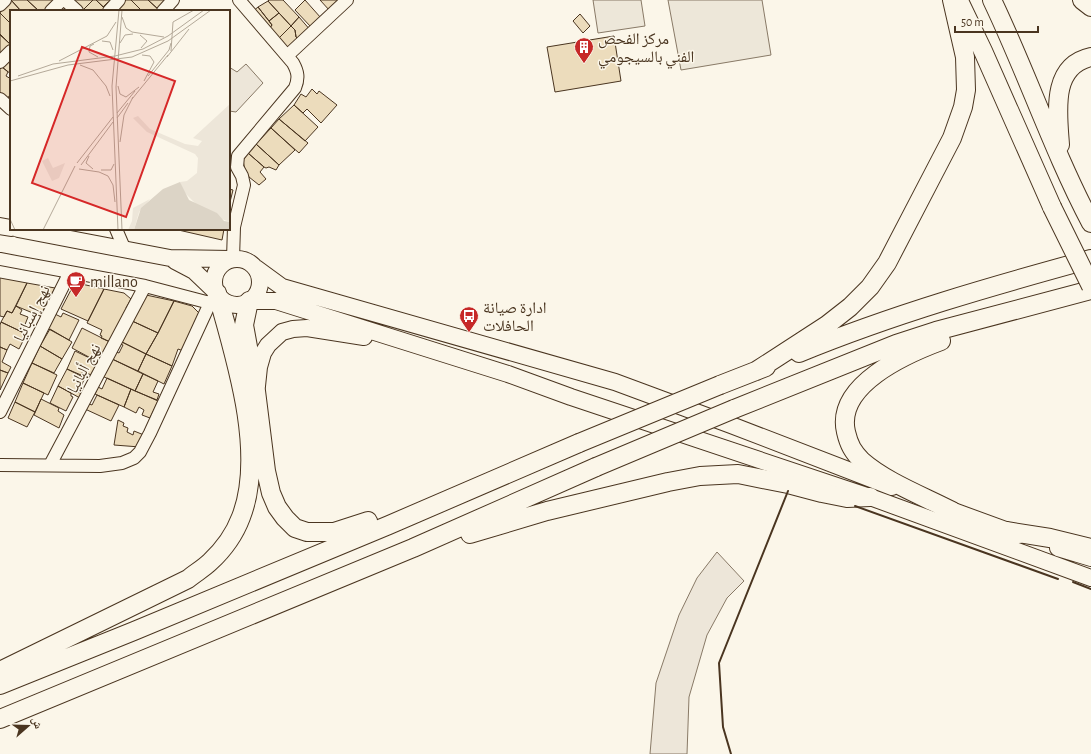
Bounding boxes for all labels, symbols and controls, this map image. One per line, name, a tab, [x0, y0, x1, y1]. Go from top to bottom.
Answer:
scale bar	[955, 8, 1038, 34]
inset map	[10, 10, 230, 230]
text: 50 m	[961, 16, 984, 28]
place label: مركز الفحص الفني بالسيجومي	[598, 31, 694, 69]
building icon: مركز الفحص الفني بالسيجومي	[573, 36, 595, 64]
cafe icon: millano	[65, 270, 87, 298]
place label: millano	[90, 274, 138, 290]
street label: نهج إسبانيا	[11, 283, 55, 345]
place label: ادارة صيانة الحافلات	[483, 300, 547, 334]
bus stop icon: ادارة صيانة الحافلات	[458, 305, 480, 333]
street label: نهج ألبانيا	[63, 340, 105, 397]
north arrow	[8, 706, 48, 746]
text: ش	[28, 715, 44, 731]

